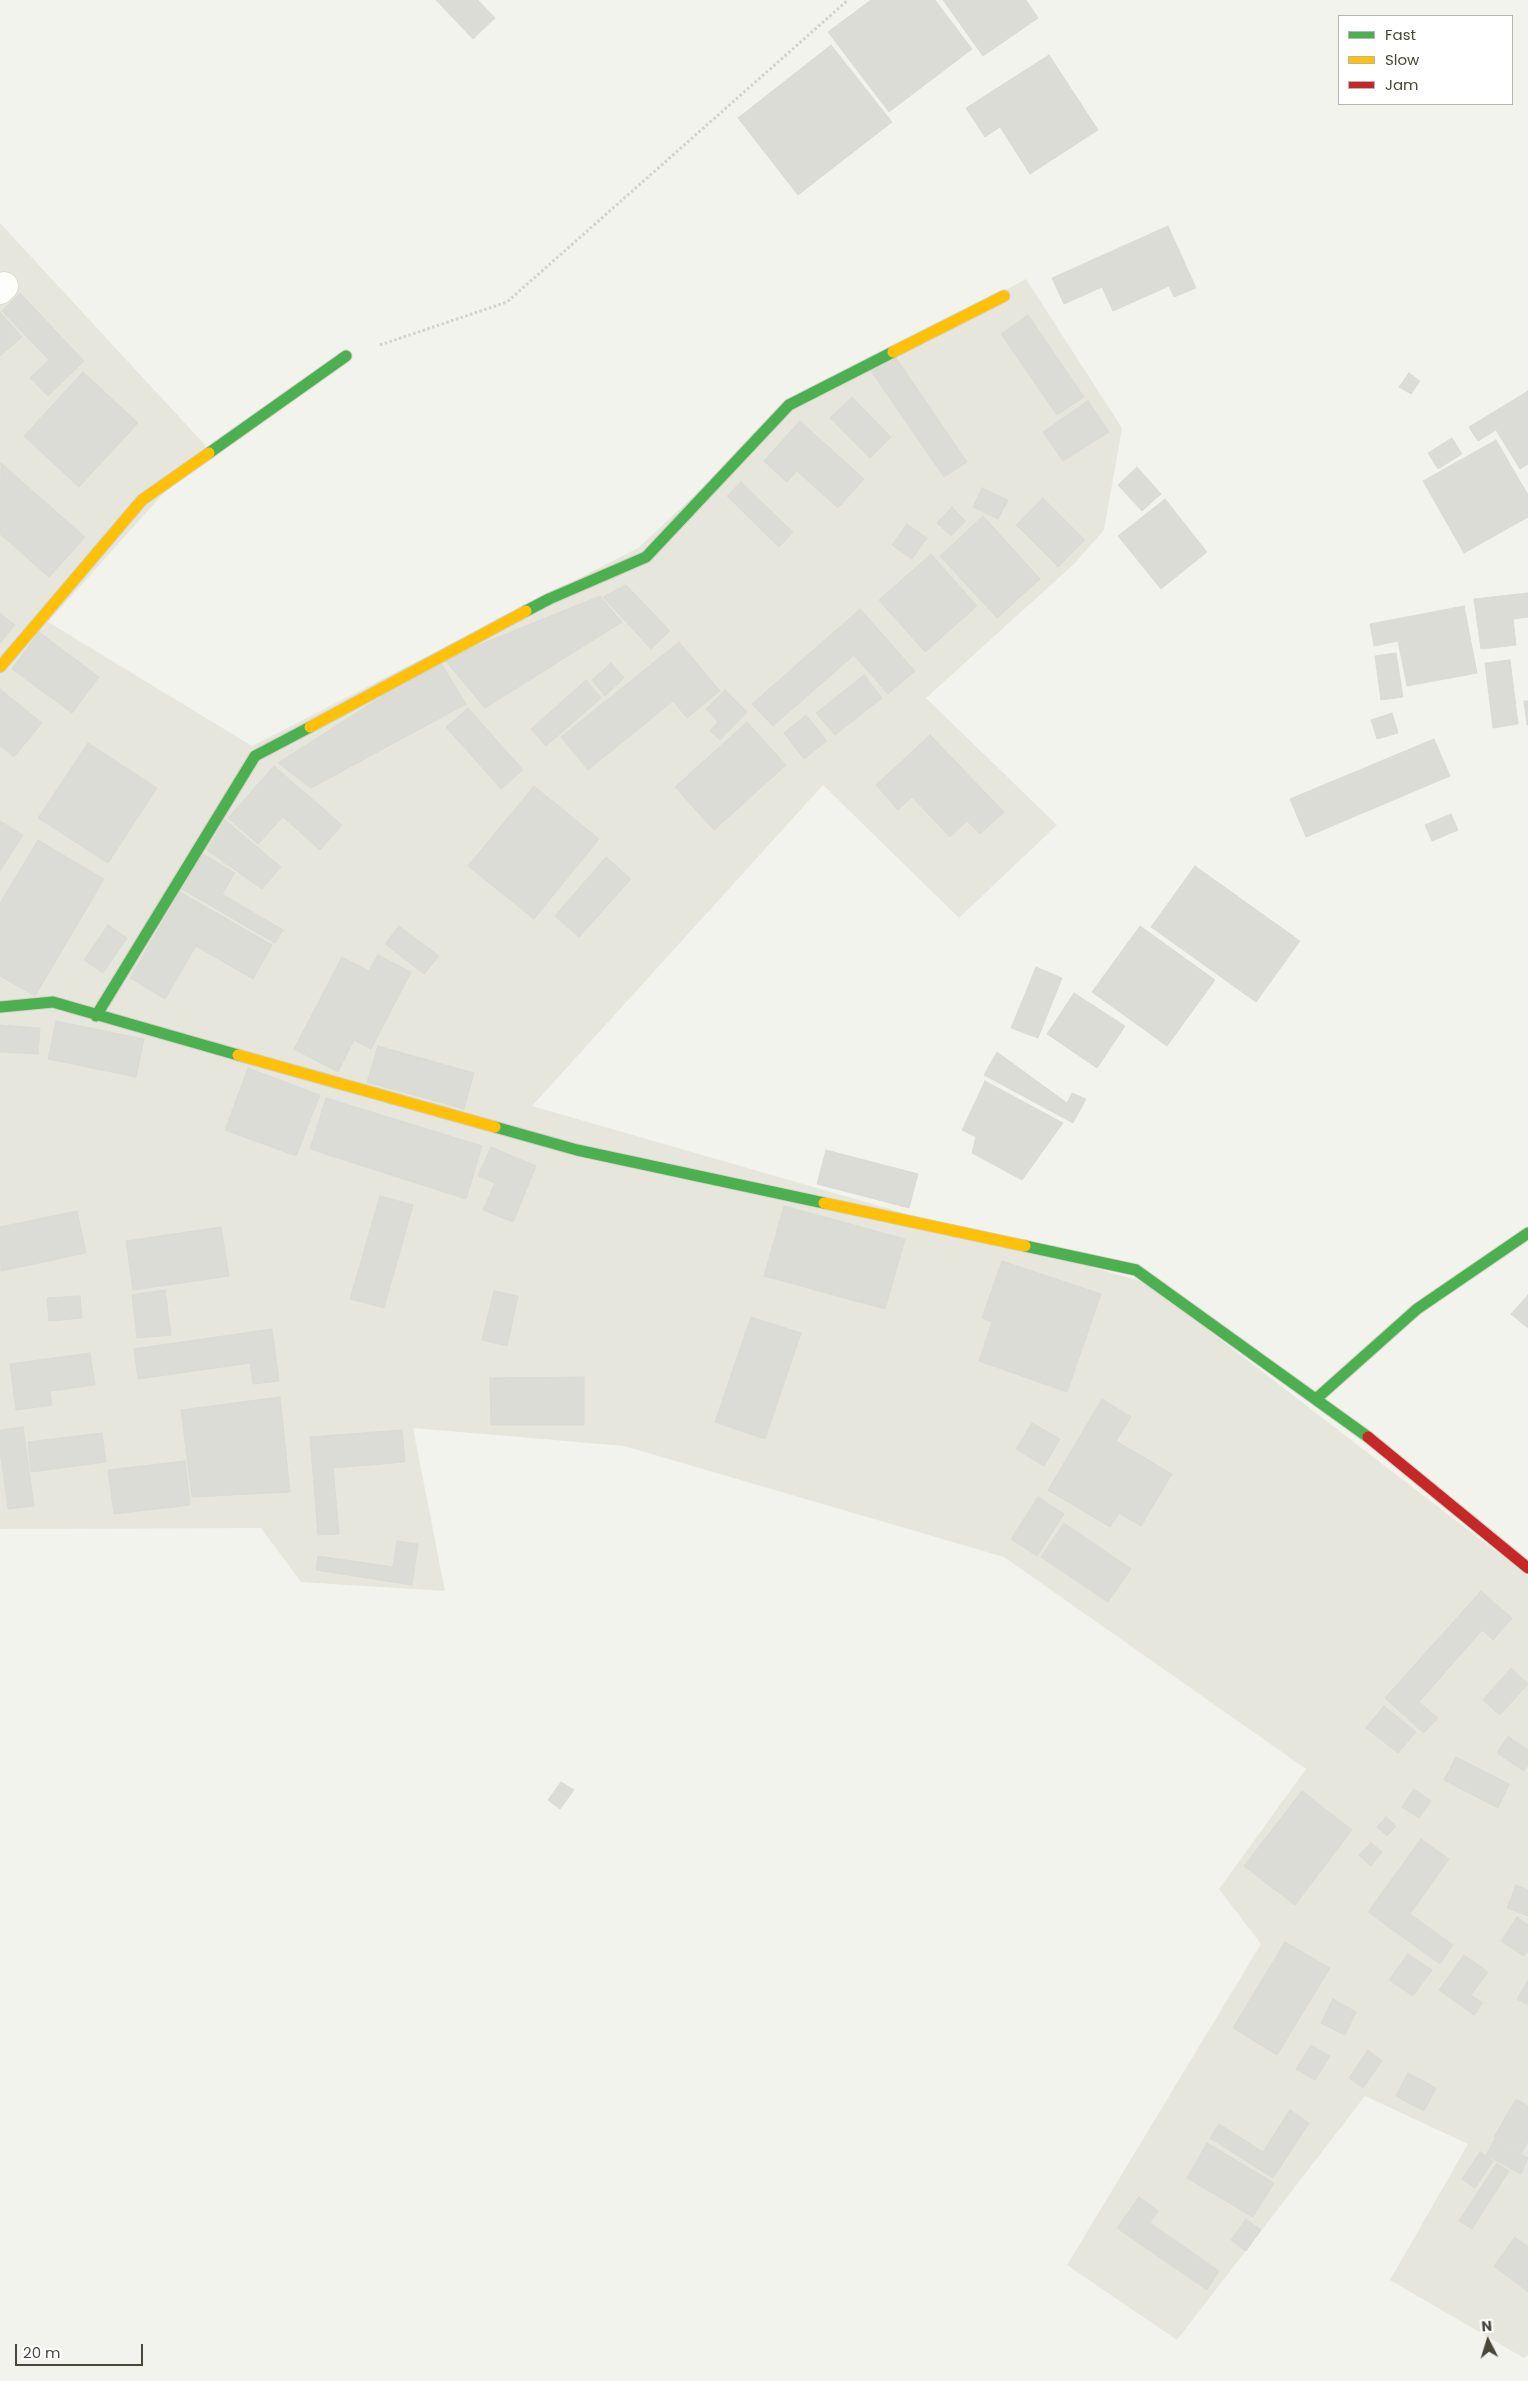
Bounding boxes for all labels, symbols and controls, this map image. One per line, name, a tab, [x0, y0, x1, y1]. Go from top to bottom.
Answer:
legend	[1338, 15, 1513, 105]
text: Fast	[1385, 24, 1416, 45]
text: Slow	[1385, 49, 1419, 70]
text: Jam	[1385, 74, 1419, 95]
north arrow	[1463, 2316, 1513, 2366]
text: N	[1481, 2316, 1493, 2336]
scale bar	[18, 2334, 145, 2366]
text: 20 m	[23, 2342, 61, 2363]

